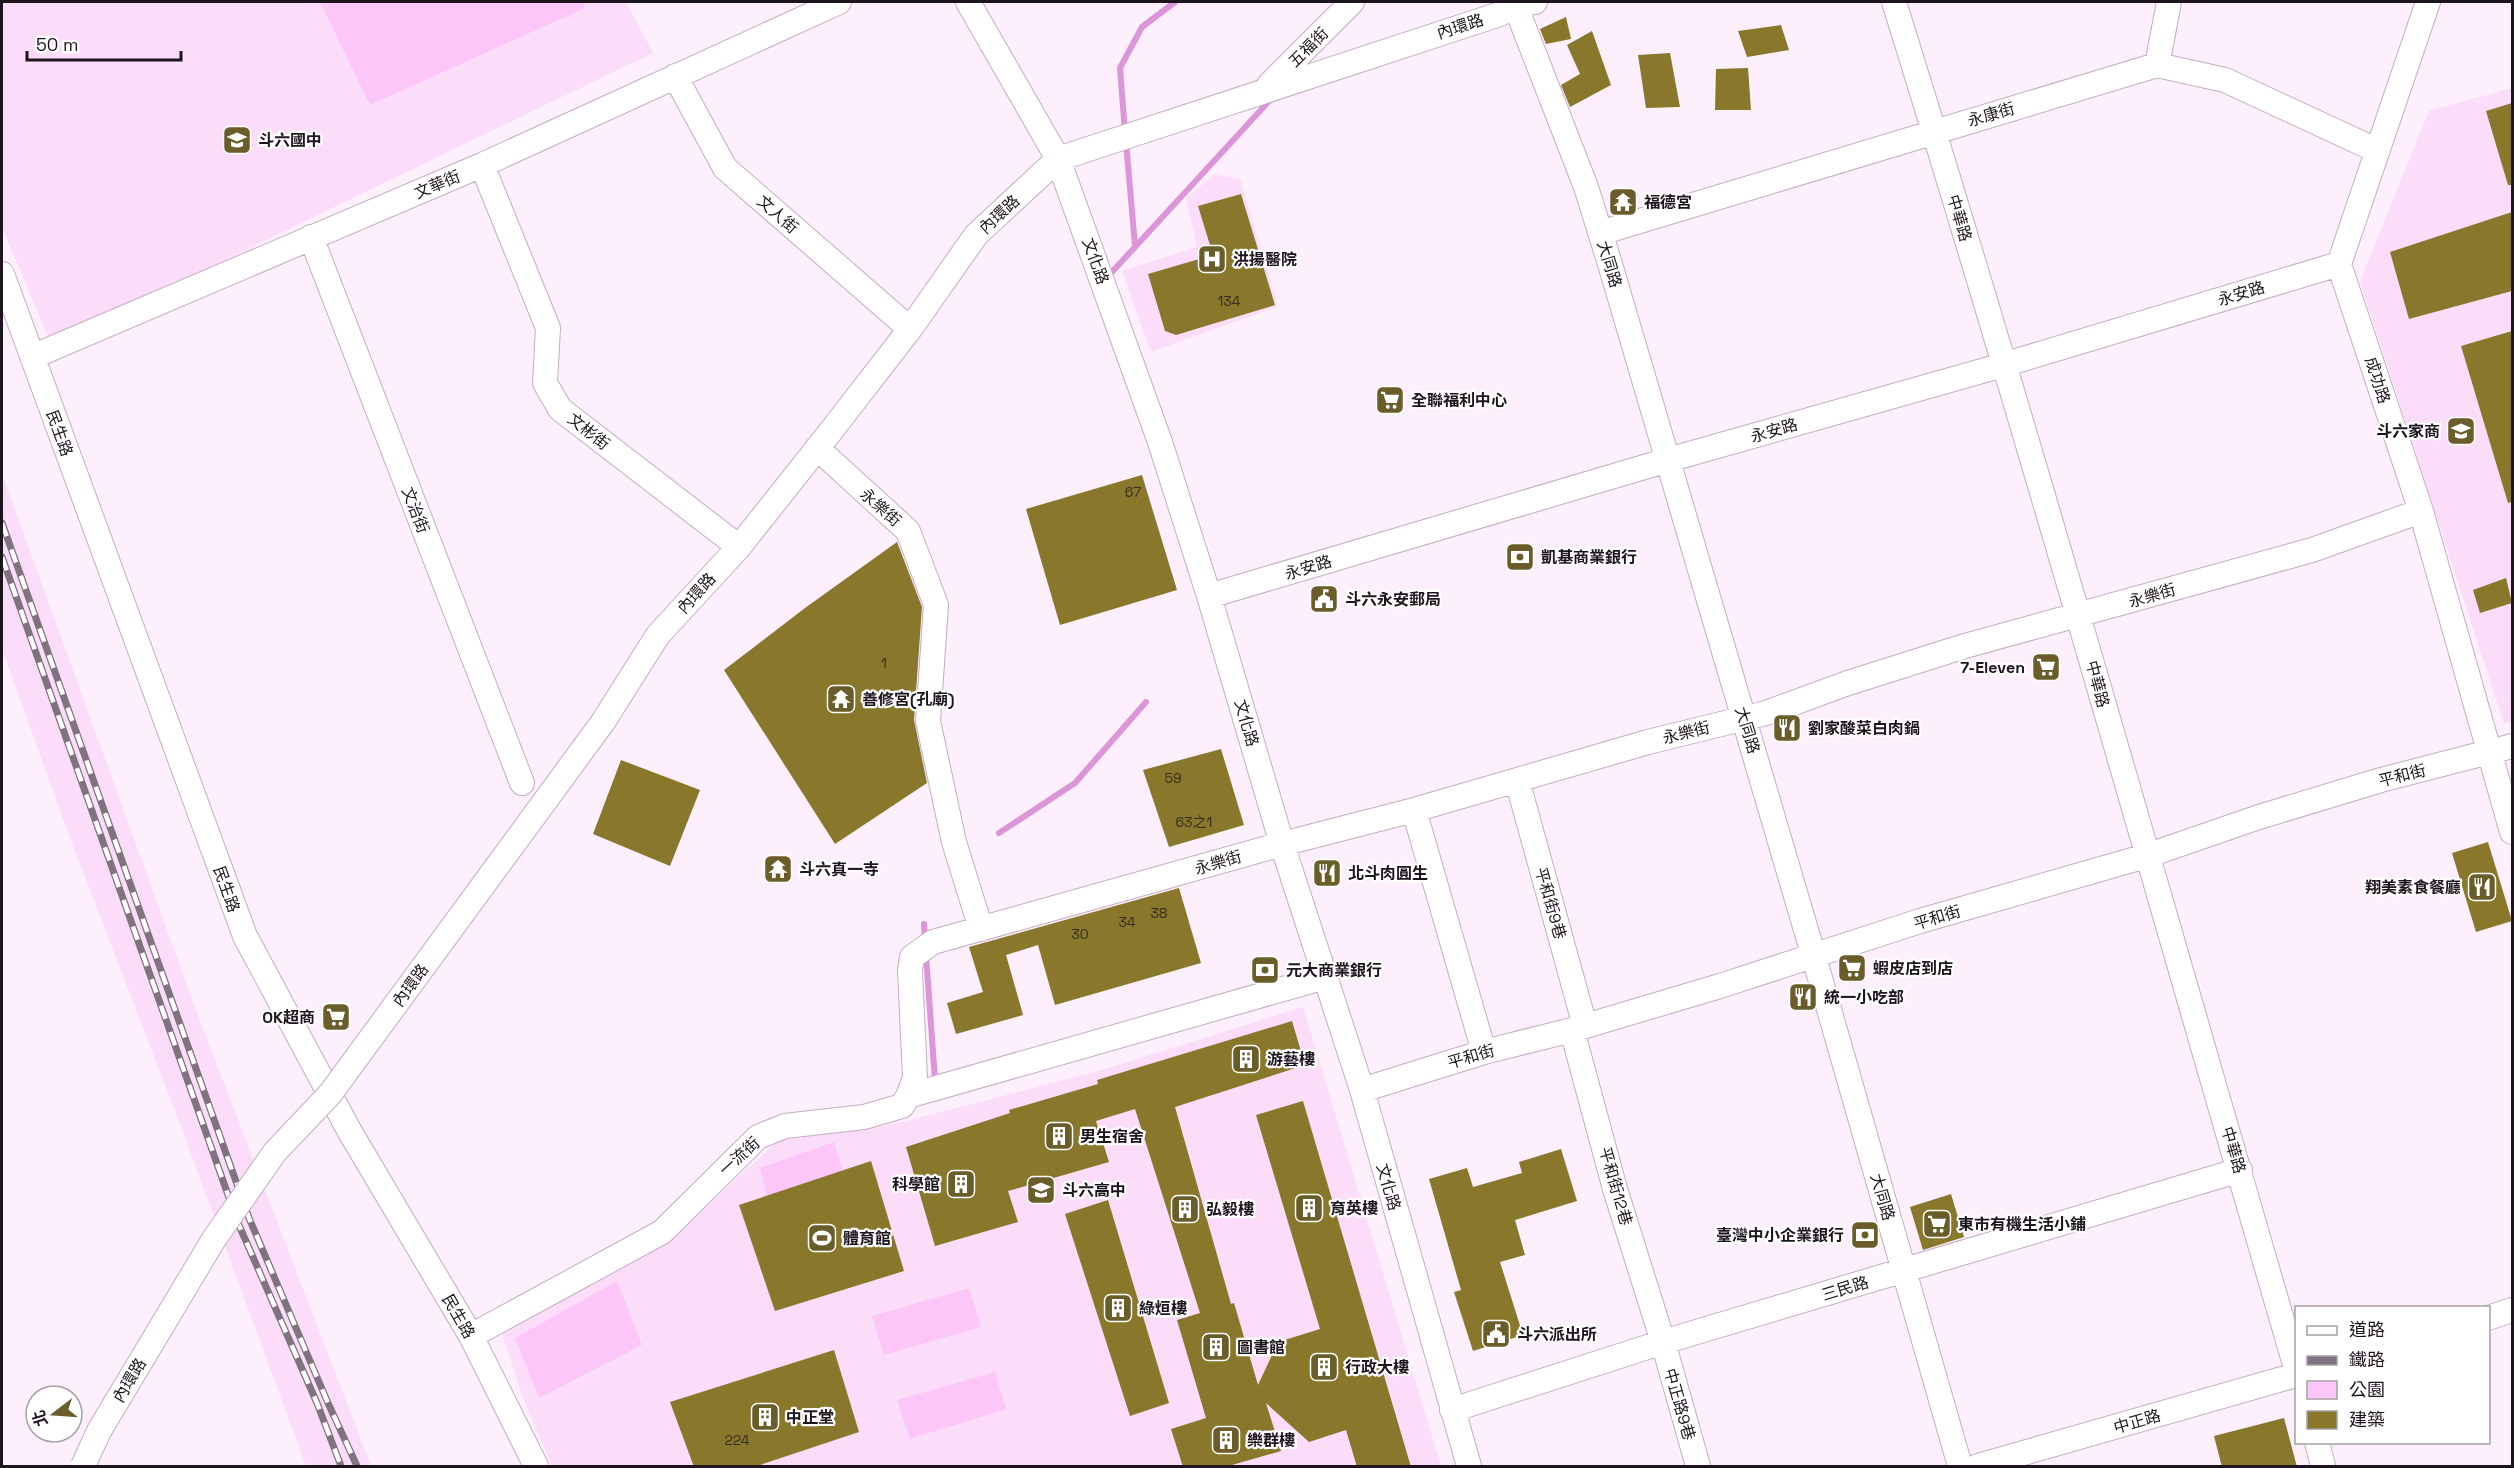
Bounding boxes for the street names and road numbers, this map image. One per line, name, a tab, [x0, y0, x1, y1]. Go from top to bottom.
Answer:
street label: 內環路	[1434, 9, 1486, 44]
street label: 五福街	[1284, 23, 1333, 72]
street label: 永康街	[1965, 98, 2017, 131]
street label: 文華街	[411, 165, 463, 204]
street label: 內環路	[975, 190, 1024, 238]
street label: 文人街	[753, 191, 803, 238]
street label: 中華路	[1943, 192, 1976, 244]
street label: 文化路	[1077, 235, 1114, 287]
street label: 大同路	[1592, 238, 1627, 290]
street label: 永安路	[2215, 276, 2267, 311]
street label: 成功路	[2360, 354, 2395, 406]
street label: 民生路	[41, 407, 78, 459]
street label: 文彬街	[563, 408, 614, 454]
street label: 永安路	[1748, 414, 1800, 447]
street label: 文治街	[397, 484, 434, 536]
street label: 永樂街	[856, 484, 906, 531]
street label: 永安路	[1282, 550, 1334, 585]
street label: 內環路	[673, 568, 720, 618]
street label: 永樂街	[2126, 579, 2178, 612]
street label: 中華路	[2081, 658, 2114, 710]
street label: 文化路	[1230, 697, 1263, 749]
street label: 大同路	[1730, 704, 1765, 756]
street label: 永樂街	[1660, 716, 1712, 748]
street label: 平和街	[2376, 759, 2428, 791]
street label: 永樂街	[1192, 846, 1244, 879]
street label: 民生路	[208, 863, 245, 915]
street label: 平和街9巷	[1530, 865, 1571, 942]
street label: 平和街	[1911, 900, 1963, 935]
street label: 內環路	[388, 960, 433, 1011]
street label: 平和街	[1445, 1040, 1497, 1073]
street label: 中華路	[2217, 1124, 2250, 1176]
street label: 一流街	[714, 1133, 764, 1180]
street label: 平和街12巷	[1594, 1145, 1637, 1228]
street label: 文化路	[1372, 1161, 1405, 1213]
street label: 大同路	[1866, 1171, 1899, 1223]
street label: 三民路	[1819, 1271, 1871, 1306]
street label: 民生路	[437, 1290, 480, 1342]
street label: 內環路	[108, 1354, 151, 1406]
street label: 中正路9巷	[1659, 1366, 1700, 1443]
street label: 中正路	[2111, 1405, 2163, 1438]

